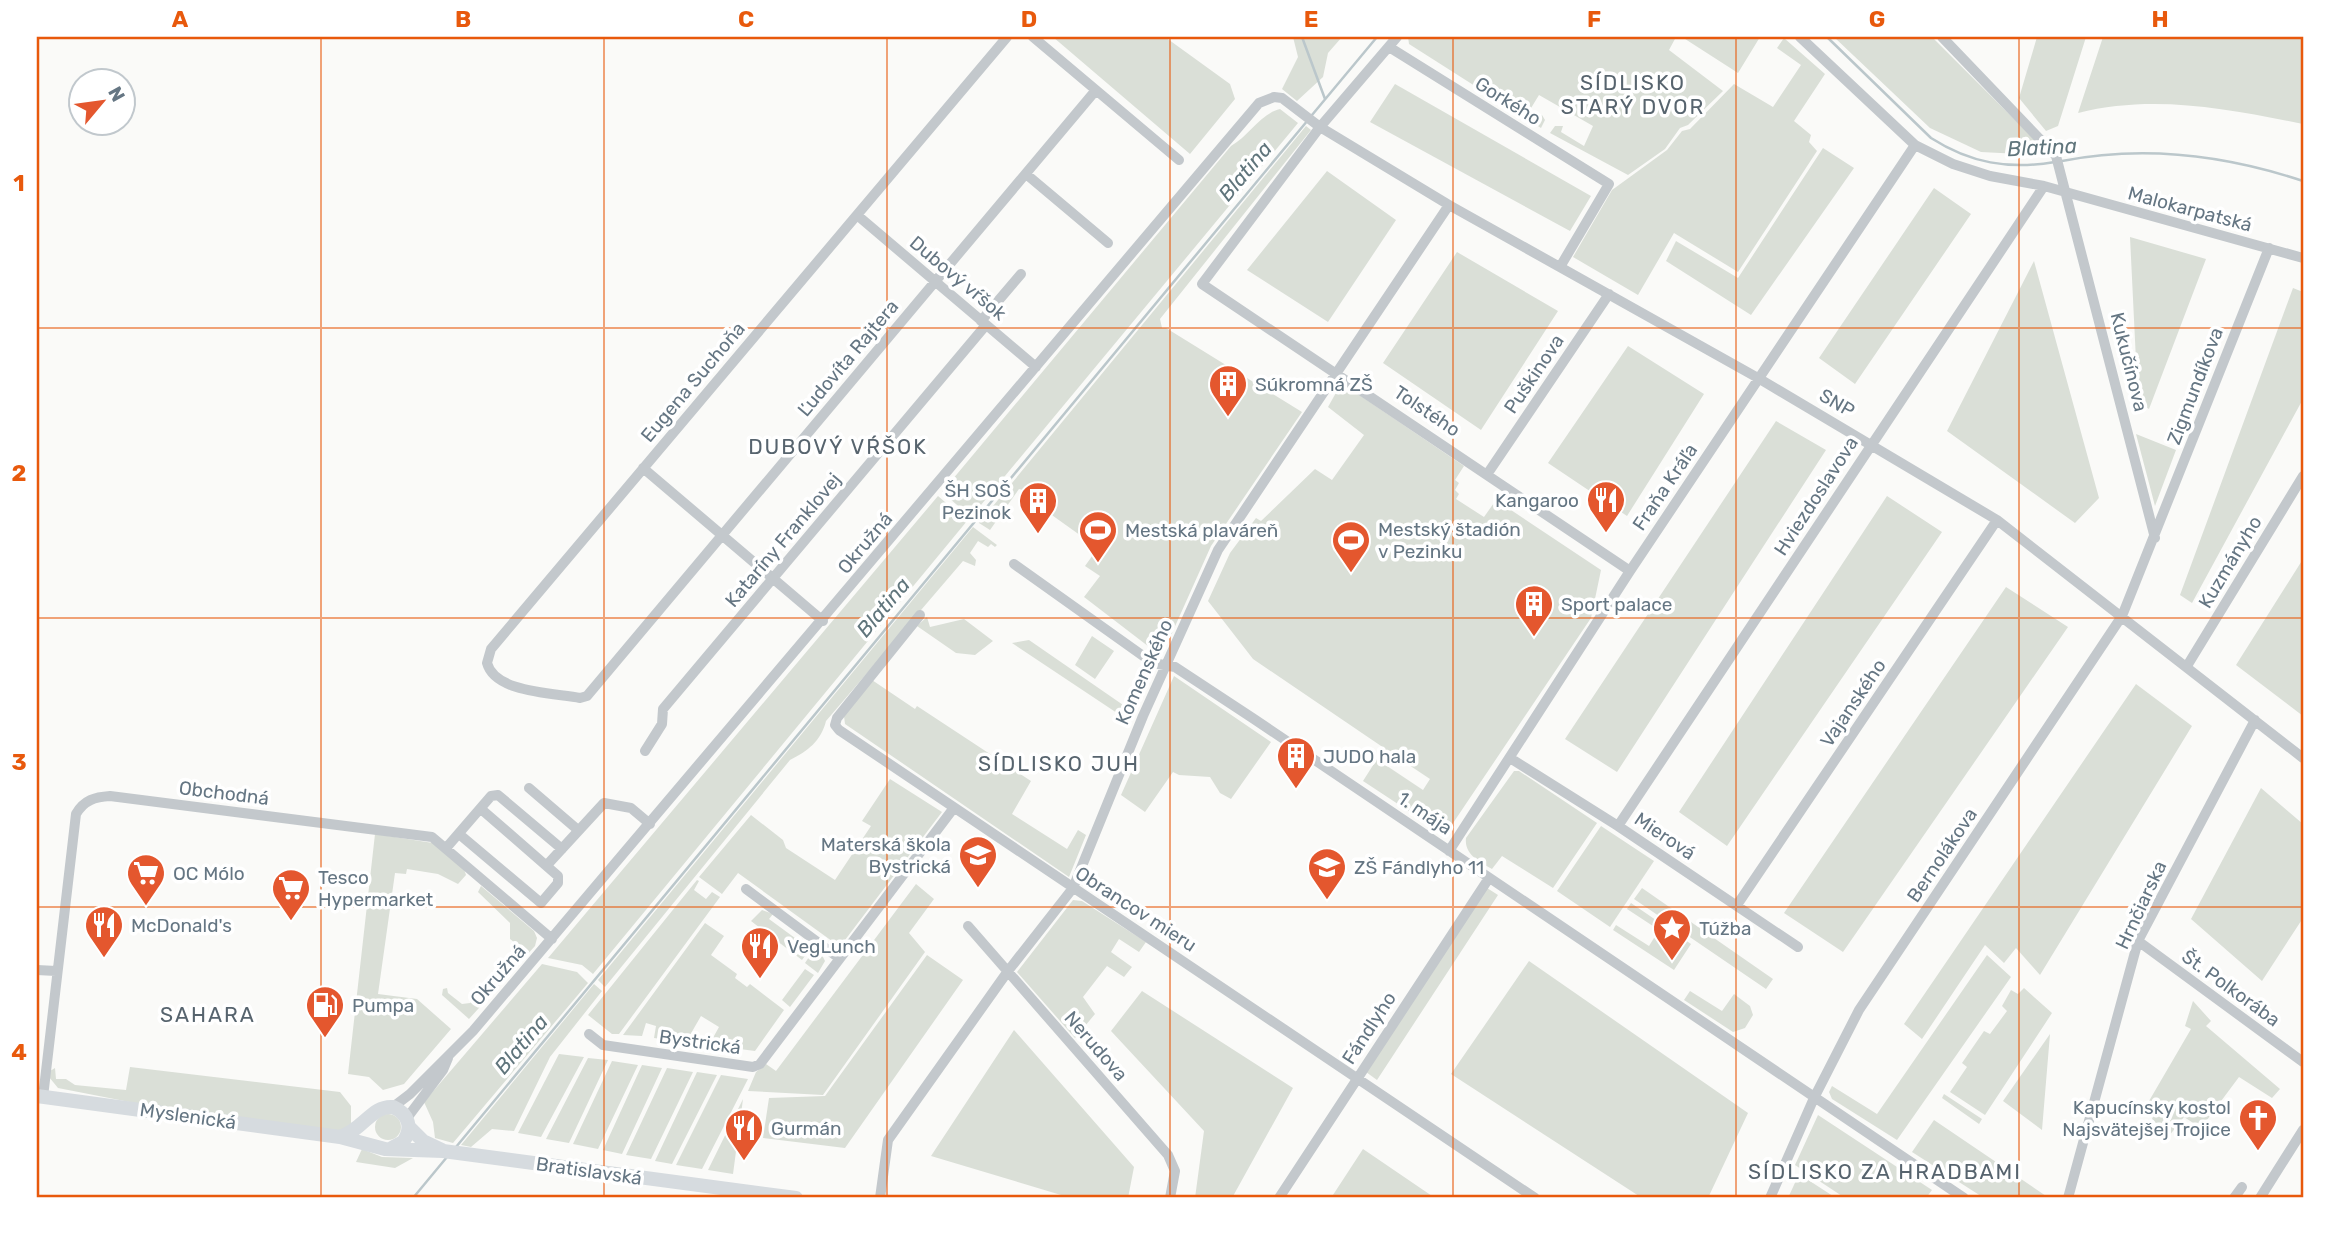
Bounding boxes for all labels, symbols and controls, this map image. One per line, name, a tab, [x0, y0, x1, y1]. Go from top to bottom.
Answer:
text: A	[172, 5, 189, 33]
text: B	[455, 5, 471, 33]
text: C	[738, 5, 754, 33]
text: D	[1021, 5, 1037, 33]
text: E	[1304, 5, 1318, 33]
text: F	[1587, 5, 1601, 33]
text: G	[1869, 5, 1885, 33]
text: H	[2151, 5, 2169, 33]
north arrow	[66, 66, 136, 136]
district label: SÍDLISKO STARÝ DVOR	[1561, 70, 1705, 119]
street label: Gorkého	[1471, 72, 1545, 130]
text: N	[103, 82, 130, 106]
water label: Blatina	[2007, 133, 2077, 161]
water label: Blatina	[1213, 136, 1277, 206]
text: 1	[13, 169, 25, 197]
street label: Malokarpatská	[2126, 181, 2254, 237]
street label: Dubový vŕšok	[905, 231, 1011, 325]
street label: Ľudovíta Rajtera	[793, 295, 903, 421]
street label: Kukučínova	[2106, 310, 2152, 414]
street label: Eugena Suchoňa	[636, 317, 750, 447]
street label: Zigmundíkova	[2162, 324, 2228, 448]
street label: Puškinova	[1499, 330, 1569, 418]
building icon: Súkromná ZŠ	[1207, 363, 1249, 418]
place label: Súkromná ZŠ	[1255, 373, 1373, 396]
street label: Tolstého	[1390, 381, 1464, 441]
street label: SNP	[1815, 384, 1859, 422]
street label: Hviezdoslavova	[1769, 432, 1863, 560]
district label: DUBOVÝ VŔŠOK	[748, 434, 928, 459]
street label: Fraňa Kráľa	[1628, 439, 1702, 535]
text: 2	[12, 459, 26, 487]
street label: Kataríny Franklovej	[720, 468, 846, 612]
place label: ŠH SOŠ Pezinok	[942, 479, 1011, 524]
restaurant icon: Kangaroo	[1585, 479, 1627, 534]
building icon: ŠH SOŠ Pezinok	[1017, 480, 1059, 535]
place label: Kangaroo	[1495, 489, 1579, 512]
street label: Okružná	[833, 508, 897, 578]
sports icon: Mestská plaváreň	[1077, 509, 1119, 564]
street label: Kuzmányho	[2193, 512, 2267, 612]
place label: Mestský štadión v Pezinku	[1378, 518, 1521, 563]
place label: Mestská plaváreň	[1125, 519, 1278, 542]
sports icon: Mestský štadión v Pezinku	[1330, 519, 1372, 574]
water label: Blatina	[851, 572, 915, 642]
building icon: Sport palace	[1513, 583, 1555, 638]
place label: Sport palace	[1561, 593, 1672, 616]
street label: Komenského	[1111, 616, 1177, 728]
street label: Vajanského	[1815, 655, 1891, 751]
building icon: JUDO hala	[1275, 735, 1317, 790]
place label: JUDO hala	[1323, 745, 1416, 768]
text: 3	[11, 748, 27, 776]
district label: SÍDLISKO JUH	[978, 751, 1140, 776]
street label: Obchodná	[178, 776, 270, 810]
street label: 1. mája	[1394, 787, 1456, 839]
street label: Bernolákova	[1902, 804, 1982, 906]
street label: Mierová	[1630, 807, 1700, 865]
place label: Materská škola Bystrická	[821, 833, 951, 878]
school or university icon: Materská škola Bystrická	[957, 834, 999, 889]
school or university icon: ZŠ Fándlyho 11	[1306, 846, 1348, 901]
supermarket icon: OC Mólo	[125, 852, 167, 907]
place label: ZŠ Fándlyho 11	[1354, 856, 1484, 879]
street label: Hrnčiarska	[2111, 857, 2171, 953]
street label: Obrancov mieru	[1071, 861, 1201, 957]
place label: OC Mólo	[173, 862, 245, 885]
place label: Tesco Hypermarket	[318, 866, 434, 911]
supermarket icon: Tesco Hypermarket	[270, 867, 312, 922]
restaurant icon: McDonald's	[83, 904, 125, 959]
place icon: Túžba	[1651, 907, 1693, 962]
place label: McDonald's	[131, 914, 232, 937]
place label: Túžba	[1699, 917, 1751, 940]
restaurant icon: VegLunch	[739, 925, 781, 980]
place label: VegLunch	[787, 935, 876, 958]
street label: Okružná	[465, 940, 531, 1010]
street label: Št. Polkorába	[2177, 945, 2285, 1031]
fuel station icon: Pumpa	[304, 984, 346, 1039]
street label: Fándlyho	[1337, 988, 1401, 1068]
place label: Pumpa	[352, 994, 414, 1017]
district label: SAHARA	[160, 1002, 256, 1027]
street label: Nerudova	[1059, 1006, 1133, 1086]
water label: Blatina	[489, 1009, 553, 1079]
street label: Bystrická	[658, 1025, 742, 1059]
text: 4	[11, 1038, 27, 1066]
place label: Kapucínsky kostol Najsvätejšej Trojice	[2062, 1096, 2231, 1141]
church icon: Kapucínsky kostol Najsvätejšej Trojice	[2237, 1097, 2279, 1152]
street label: Myslenická	[138, 1098, 238, 1134]
restaurant icon: Gurmán	[723, 1107, 765, 1162]
place label: Gurmán	[771, 1117, 842, 1140]
street label: Bratislavská	[535, 1152, 643, 1190]
district label: SÍDLISKO ZA HRADBAMI	[1748, 1159, 2022, 1184]

